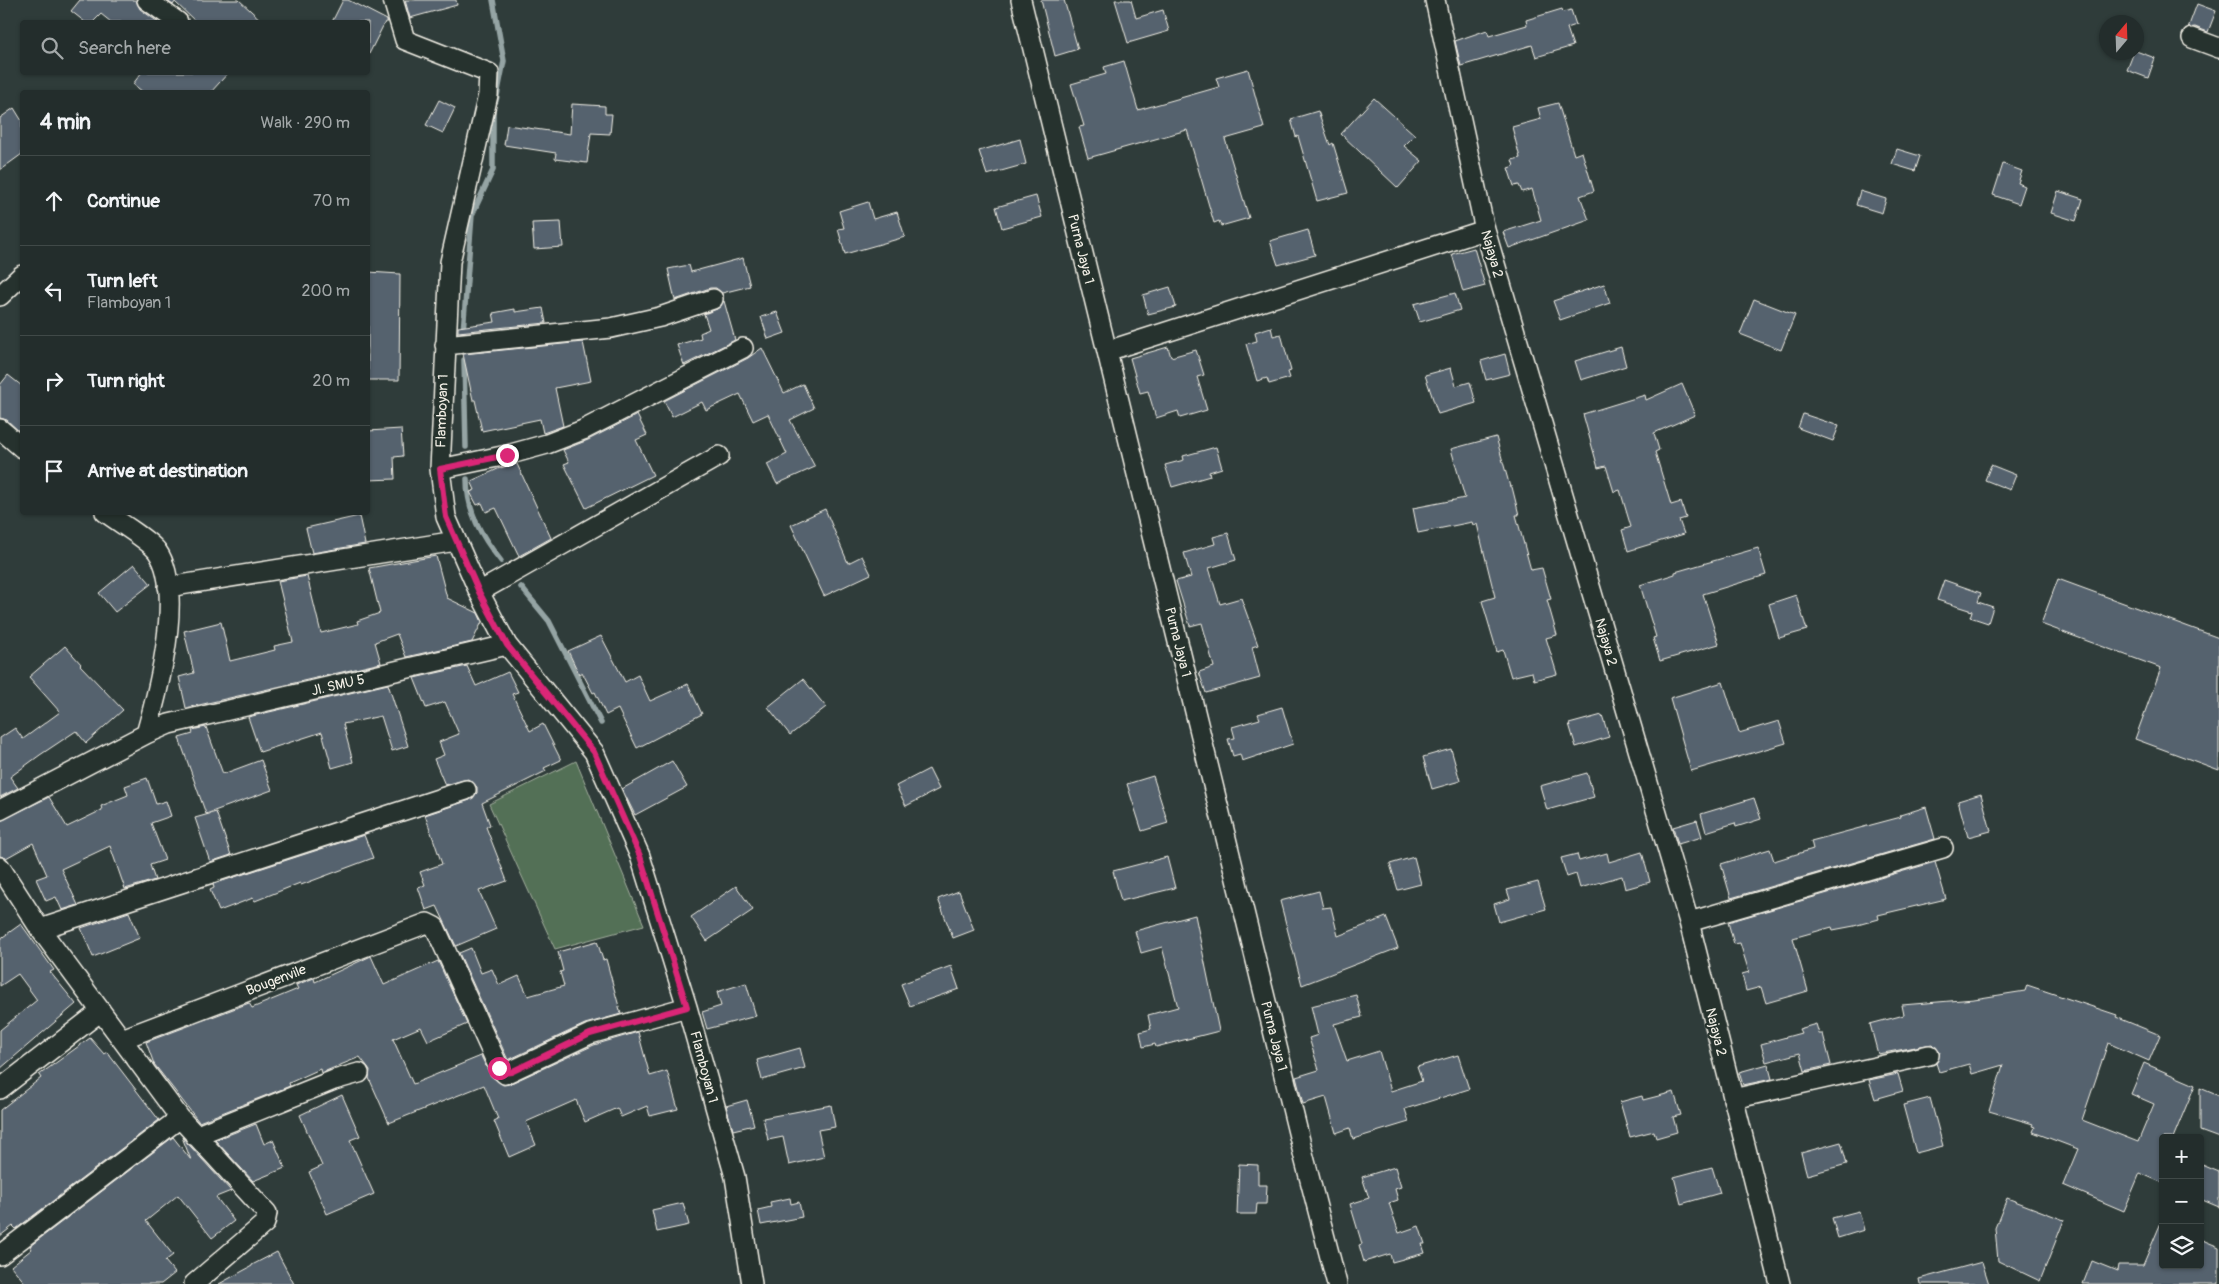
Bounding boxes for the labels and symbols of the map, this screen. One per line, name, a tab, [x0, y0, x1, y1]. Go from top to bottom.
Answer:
north arrow	[2099, 15, 2144, 60]
street label: Purna Jaya 1	[1064, 212, 1098, 286]
street label: Najaya 2	[1477, 228, 1507, 280]
street label: Flamboyan 1	[432, 374, 452, 448]
route end	[496, 444, 519, 467]
street label: Purna Jaya 1	[1161, 605, 1195, 679]
street label: Najaya 2	[1591, 616, 1621, 668]
street label: Jl. SMU 5	[310, 671, 366, 699]
street label: Bougenvile	[243, 961, 309, 999]
street label: Purna Jaya 1	[1257, 999, 1291, 1073]
street label: Najaya 2	[1702, 1006, 1730, 1058]
street label: Flamboyan 1	[686, 1029, 722, 1105]
route start	[488, 1057, 511, 1080]

